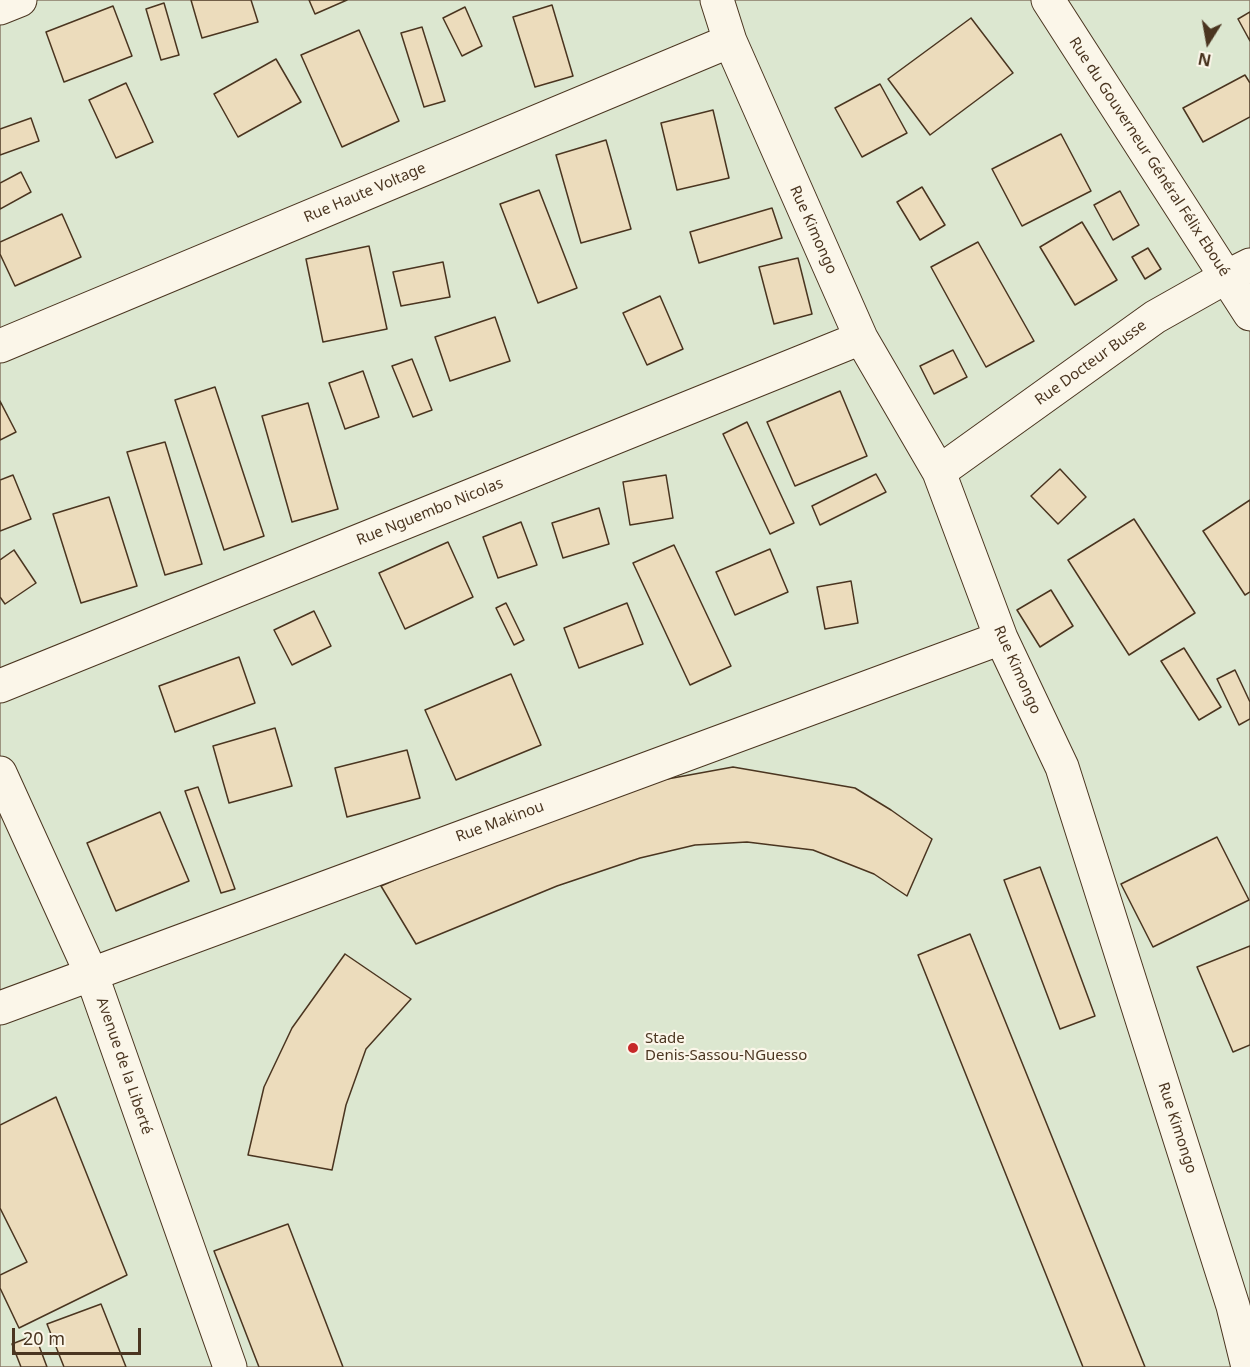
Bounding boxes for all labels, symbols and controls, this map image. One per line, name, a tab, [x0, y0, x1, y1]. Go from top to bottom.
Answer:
north arrow	[1178, 12, 1238, 72]
street label: Rue du Gouverneur Général Félix Eboué	[1065, 34, 1233, 280]
text: N	[1196, 48, 1213, 72]
street label: Rue Haute Voltage	[301, 159, 429, 227]
street label: Rue Kimongo	[786, 183, 840, 277]
street label: Rue Docteur Busse	[1032, 317, 1150, 409]
street label: Rue Nguembo Nicolas	[354, 474, 506, 550]
street label: Rue Kimongo	[990, 623, 1044, 717]
street label: Rue Makinou	[453, 798, 547, 846]
street label: Avenue de la Liberté	[92, 995, 156, 1137]
place label: Stade Denis-Sassou-NGuesso	[645, 1030, 807, 1065]
marker: Stade Denis-Sassou-NGuesso	[626, 1041, 640, 1055]
street label: Rue Kimongo	[1154, 1080, 1200, 1176]
scale bar	[15, 1316, 144, 1354]
text: 20 m	[23, 1326, 65, 1350]

